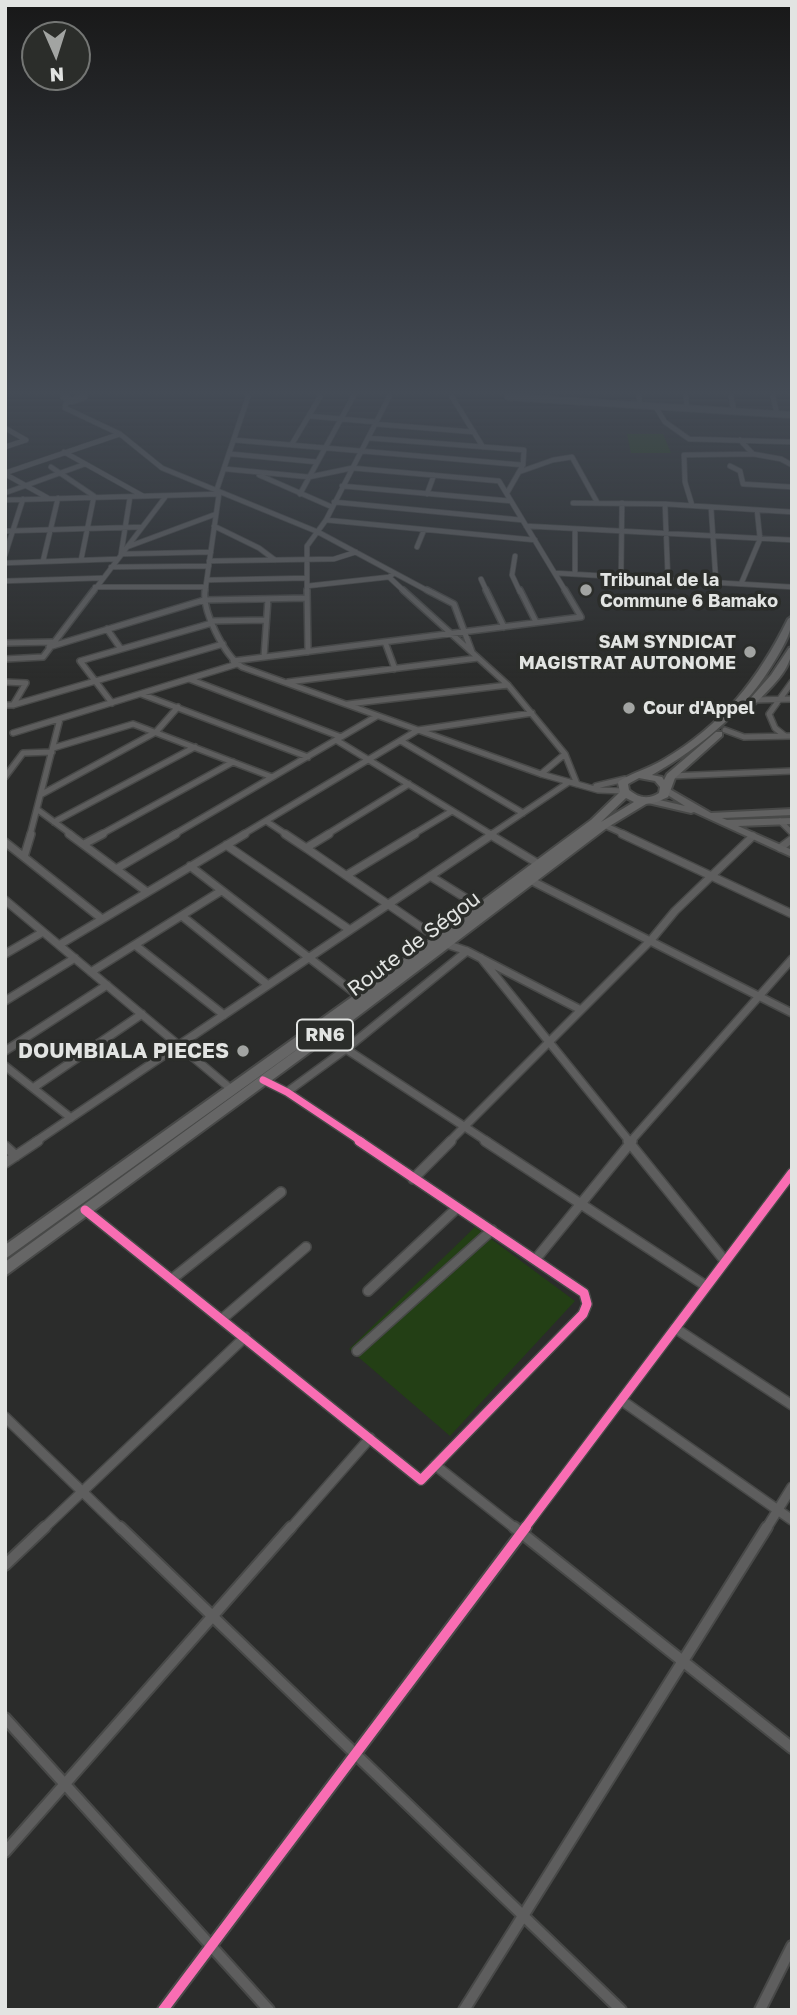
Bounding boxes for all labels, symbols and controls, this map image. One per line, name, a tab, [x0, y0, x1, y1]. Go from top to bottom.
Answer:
north arrow	[21, 21, 91, 91]
text: N	[49, 64, 65, 87]
place label: Tribunal de la Commune 6 Bamako	[600, 569, 778, 612]
marker: Tribunal de la Commune 6 Bamako	[578, 582, 594, 598]
place label: SAM SYNDICAT MAGISTRAT AUTONOME	[519, 631, 736, 674]
marker: SAM SYNDICAT MAGISTRAT AUTONOME	[742, 644, 758, 660]
place label: Cour d'Appel	[643, 697, 755, 719]
marker: Cour d'Appel	[621, 700, 637, 716]
street label: Route de Ségou	[343, 886, 485, 1002]
road number: RN6	[297, 1020, 353, 1050]
place label: DOUMBIALA PIECES	[18, 1038, 229, 1064]
marker: DOUMBIALA PIECES	[235, 1043, 251, 1059]

